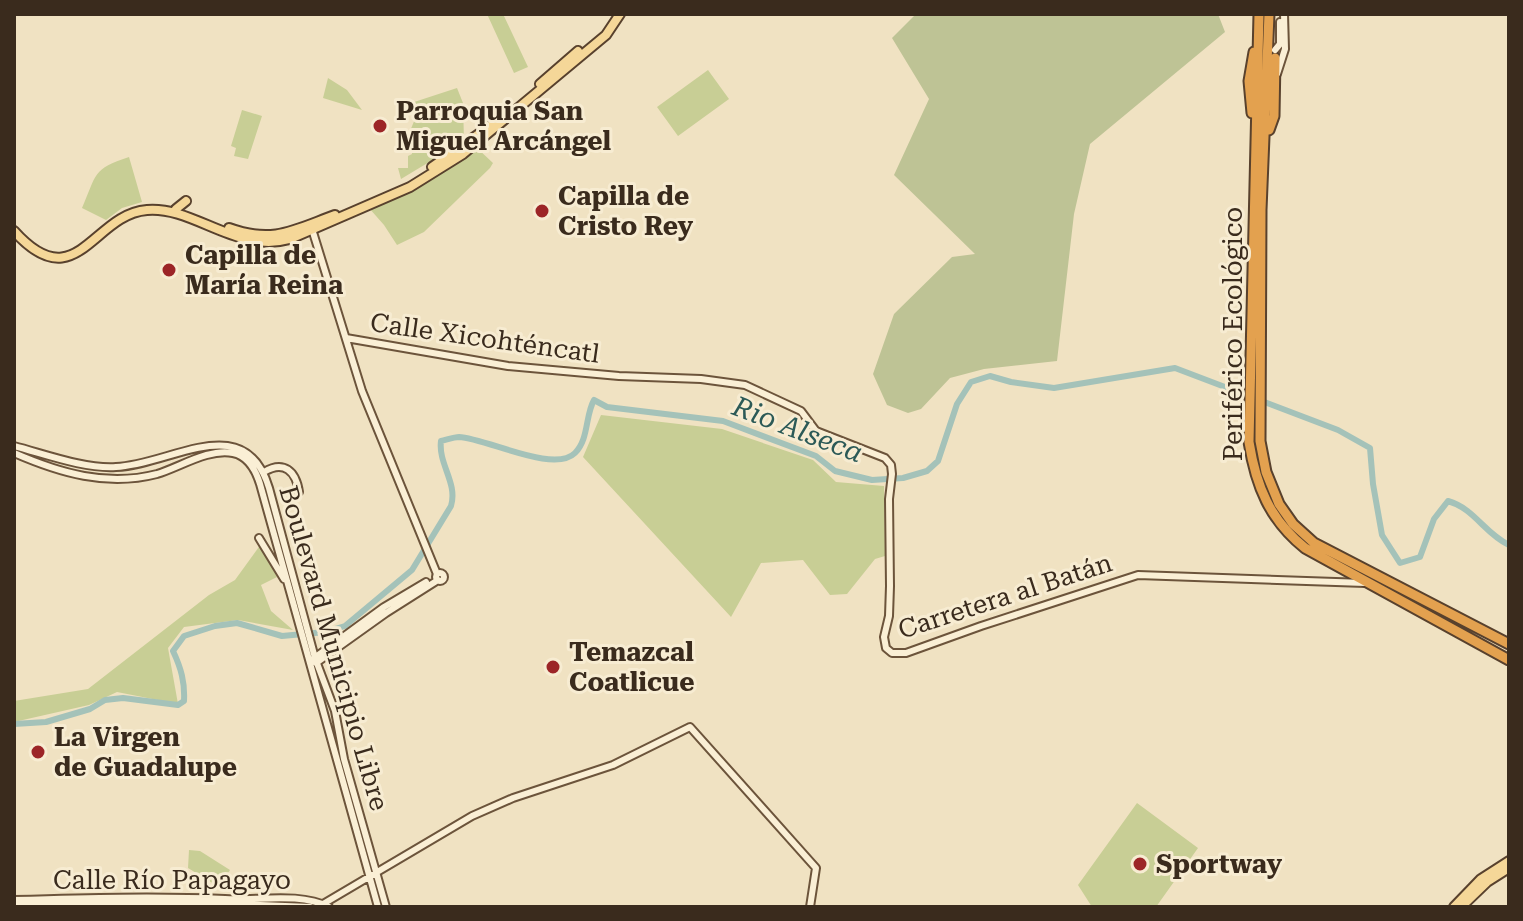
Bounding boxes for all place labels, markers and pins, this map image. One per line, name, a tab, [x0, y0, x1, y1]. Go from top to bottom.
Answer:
place label: Parroquia San Miguel Arcángel	[396, 96, 611, 156]
marker: Parroquia San Miguel Arcángel	[371, 117, 389, 135]
place label: Capilla de Cristo Rey	[558, 181, 694, 241]
marker: Capilla de Cristo Rey	[533, 202, 551, 220]
place label: Capilla de María Reina	[185, 240, 343, 300]
marker: Capilla de María Reina	[160, 261, 178, 279]
place label: Temazcal Coatlicue	[569, 637, 694, 697]
marker: Temazcal Coatlicue	[544, 658, 562, 676]
place label: La Virgen de Guadalupe	[54, 722, 237, 782]
marker: La Virgen de Guadalupe	[29, 743, 47, 761]
place label: Sportway	[1156, 849, 1282, 879]
marker: Sportway	[1131, 855, 1149, 873]

